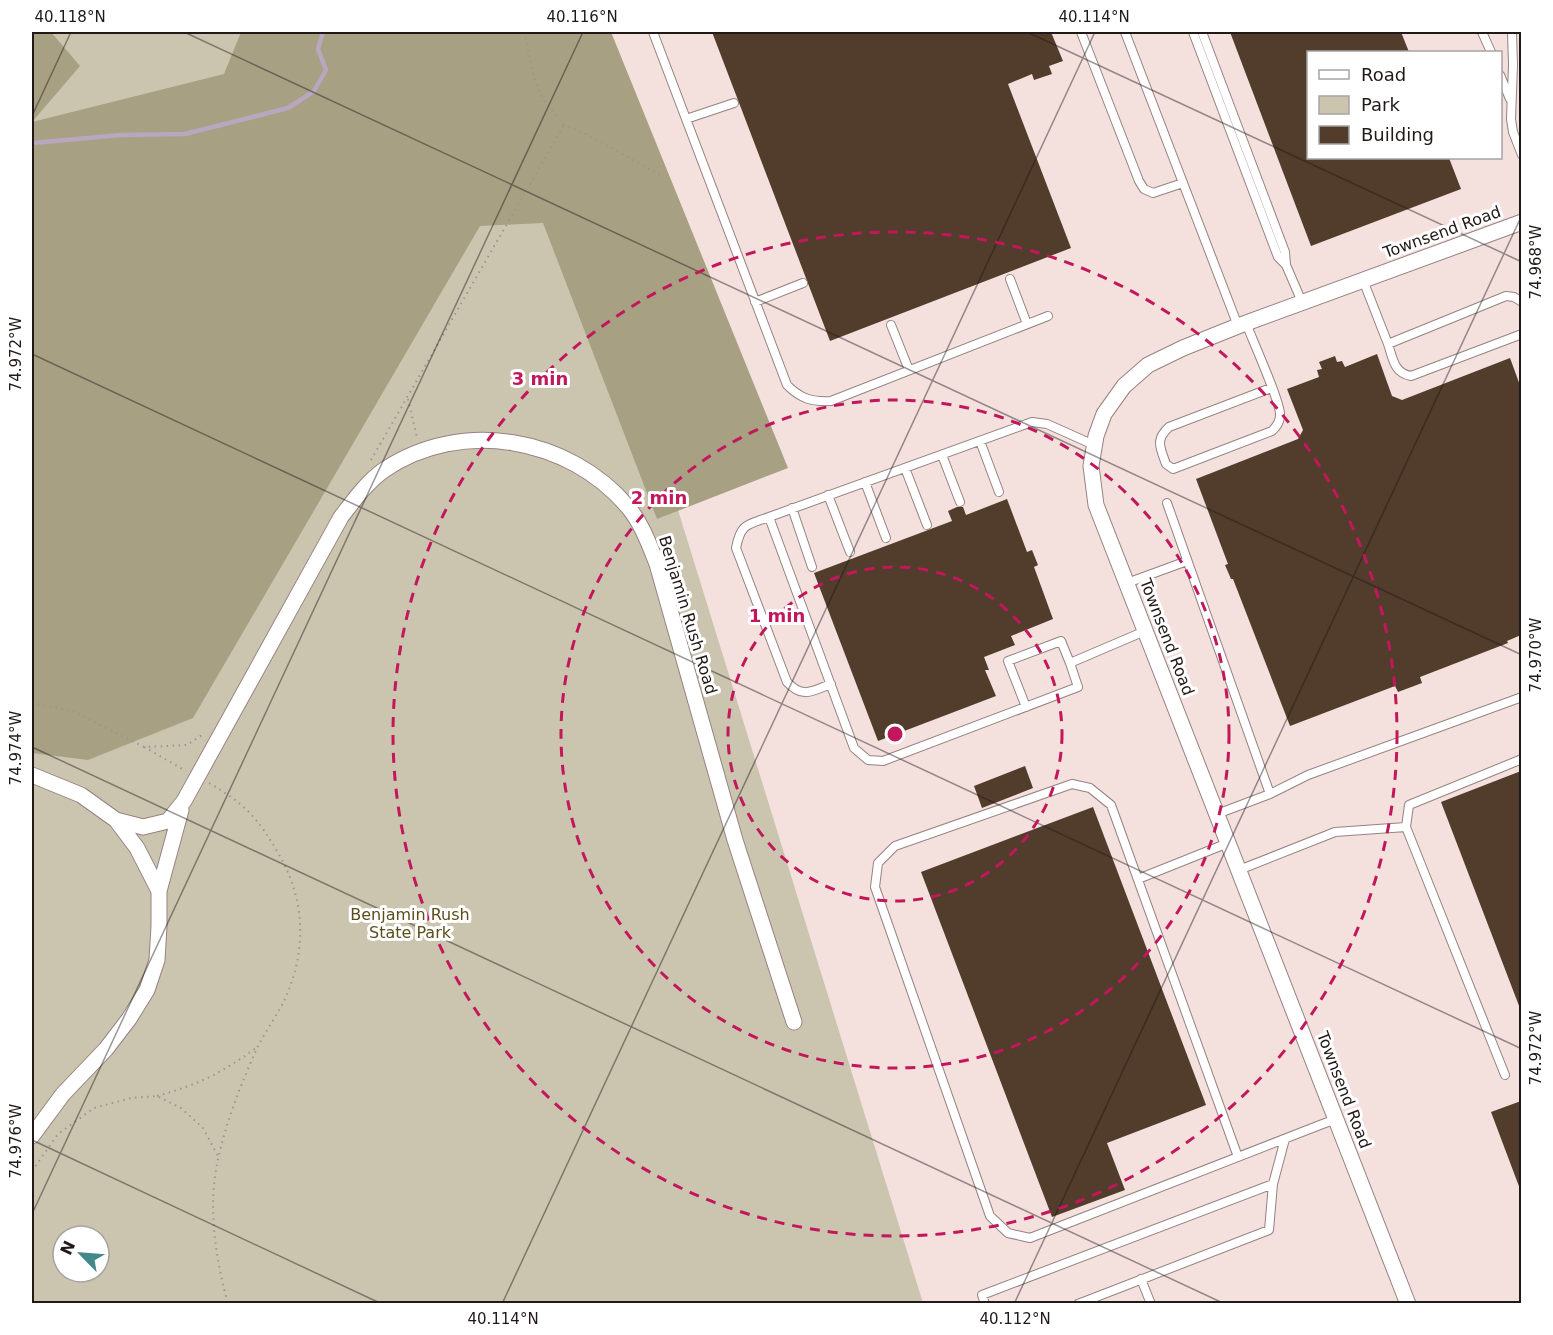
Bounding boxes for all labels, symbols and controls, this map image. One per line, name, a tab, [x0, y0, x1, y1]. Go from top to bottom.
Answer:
text: 40.118°N	[34, 8, 106, 26]
text: 40.116°N	[546, 8, 618, 26]
text: 40.114°N	[1058, 8, 1130, 26]
legend	[1307, 51, 1502, 159]
text: Road	[1361, 64, 1406, 85]
text: Park	[1361, 94, 1400, 115]
text: Building	[1361, 124, 1434, 145]
street label: Townsend Road	[1380, 202, 1503, 262]
text: 74.968°W	[1527, 224, 1545, 299]
text: 74.972°W	[7, 316, 25, 391]
text: 3 min	[512, 368, 568, 389]
text: 2 min	[631, 487, 687, 508]
street label: Benjamin Rush Road	[655, 533, 721, 697]
street label: Townsend Road	[1136, 575, 1198, 698]
text: 1 min	[749, 605, 805, 626]
text: 74.970°W	[1527, 617, 1545, 692]
text: 74.974°W	[7, 710, 25, 785]
centre of rings	[885, 724, 905, 744]
park label: Benjamin Rush State Park	[350, 905, 470, 942]
text: 74.972°W	[1527, 1010, 1545, 1085]
street label: Townsend Road	[1313, 1028, 1375, 1151]
text: 74.976°W	[7, 1103, 25, 1178]
north arrow	[51, 1224, 111, 1284]
text: N	[56, 1238, 79, 1258]
text: 40.114°N	[467, 1310, 539, 1328]
text: 40.112°N	[979, 1310, 1051, 1328]

